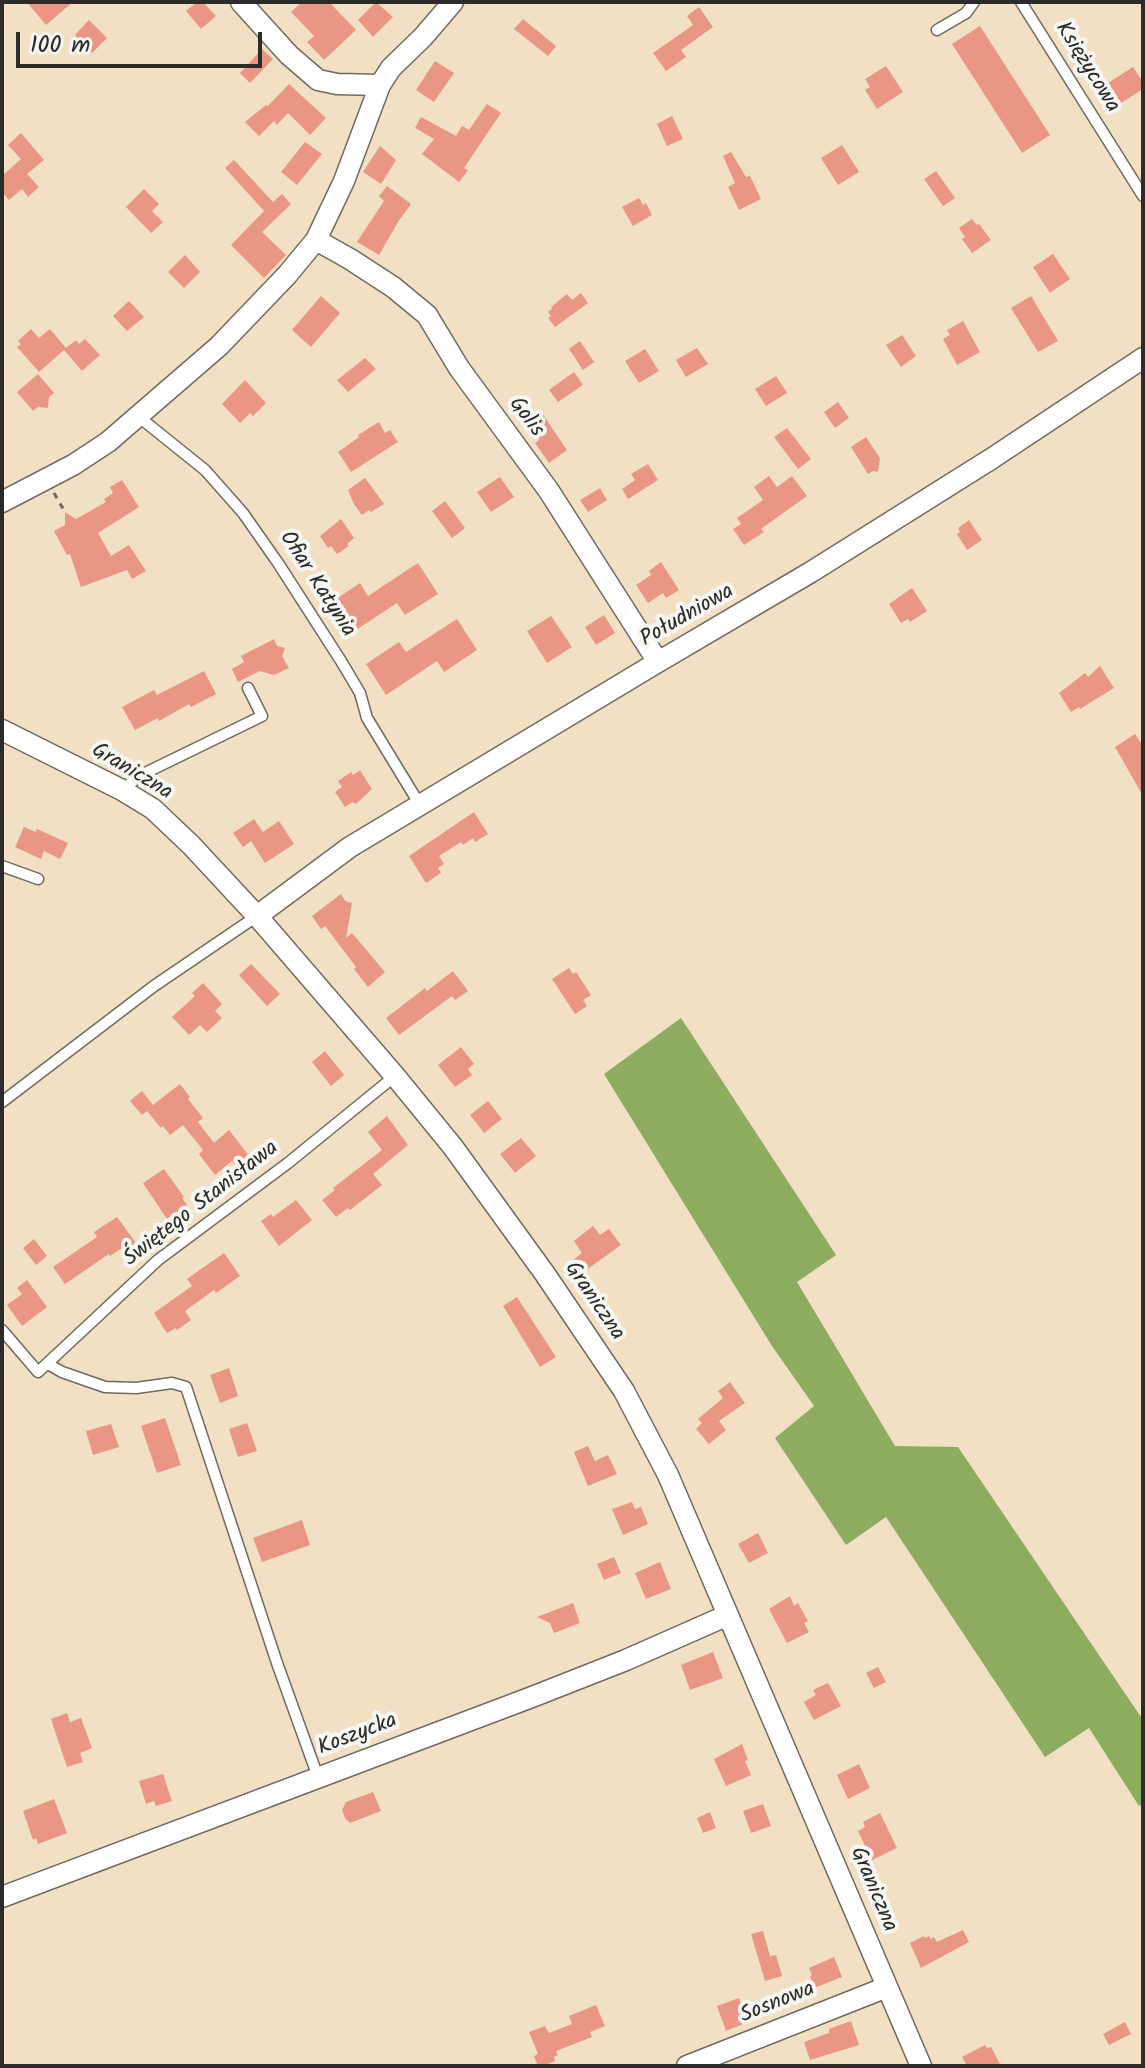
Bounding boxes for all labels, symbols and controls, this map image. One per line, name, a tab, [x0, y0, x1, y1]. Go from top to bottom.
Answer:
scale bar	[20, 16, 266, 66]
street label: Księżycowa	[1048, 18, 1124, 118]
text: 100 m	[30, 26, 90, 65]
street label: Golis	[501, 393, 549, 443]
street label: Ofiar Katynia	[272, 527, 360, 643]
street label: Południowa	[637, 580, 739, 654]
street label: Graniczna	[86, 739, 176, 807]
street label: Świętego Stanisława	[119, 1136, 285, 1274]
street label: Graniczna	[557, 1258, 629, 1346]
street label: Koszycka	[315, 1709, 401, 1763]
street label: Graniczna	[842, 1844, 902, 1936]
street label: Sosnowa	[737, 1977, 819, 2031]

